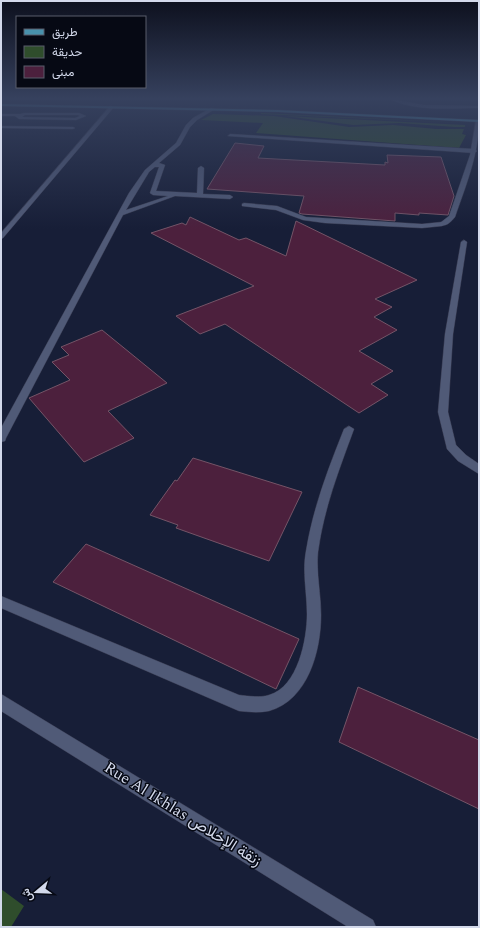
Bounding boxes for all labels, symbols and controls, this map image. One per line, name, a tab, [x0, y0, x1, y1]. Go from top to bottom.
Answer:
legend	[16, 16, 146, 88]
text: طريق	[52, 23, 78, 42]
text: حديقة	[52, 43, 82, 62]
text: مبنى	[52, 63, 74, 82]
street label: Rue Al Ikhlas زنقة الإخلاص	[99, 756, 267, 872]
north arrow	[16, 872, 56, 912]
text: ش	[17, 886, 37, 904]

